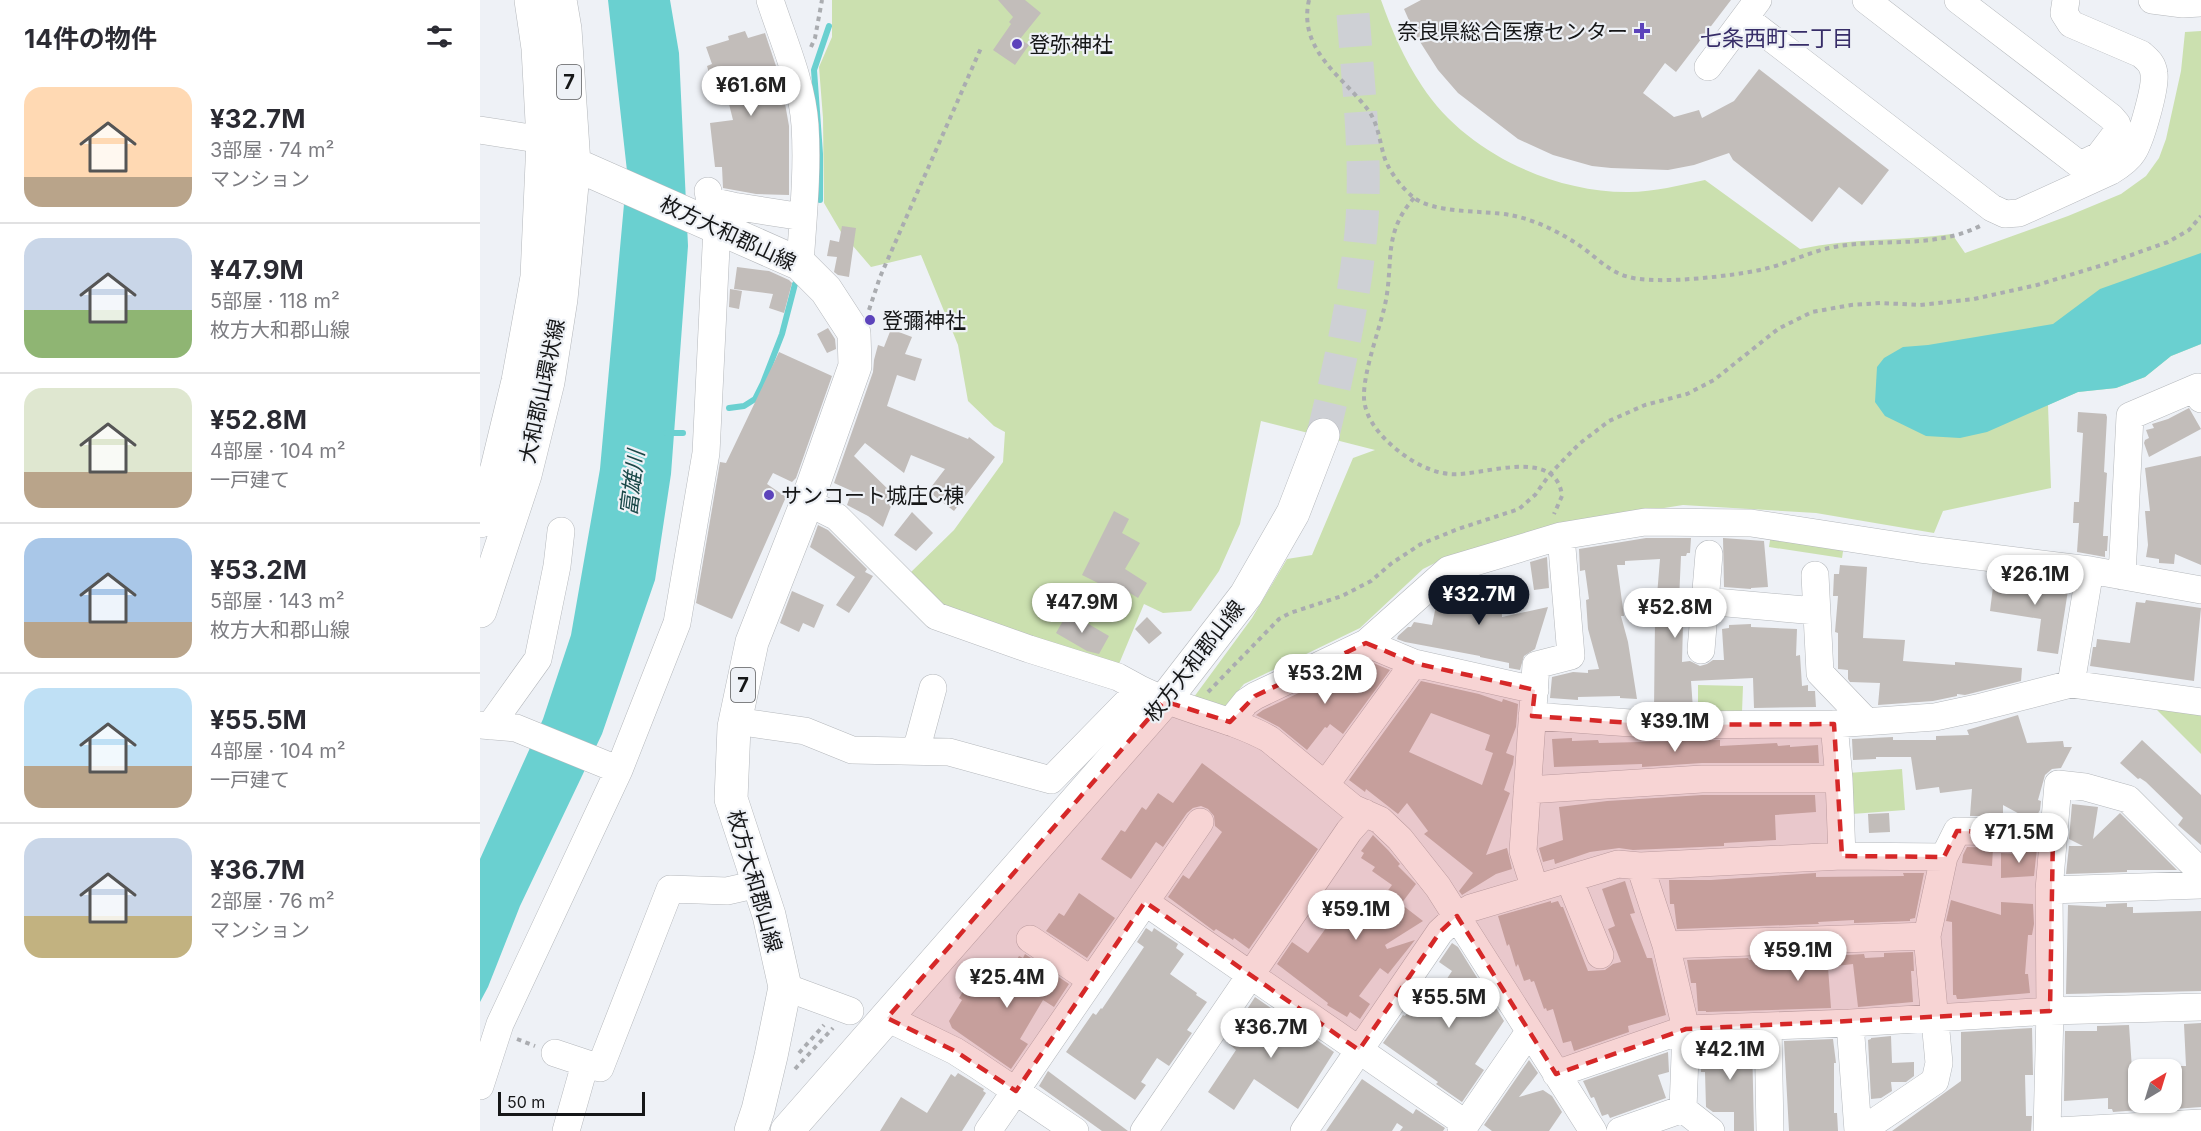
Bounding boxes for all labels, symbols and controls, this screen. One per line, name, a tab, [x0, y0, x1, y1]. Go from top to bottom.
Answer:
place label: 奈良県総合医療センター	[1397, 19, 1628, 44]
icon: filters	[423, 20, 456, 53]
marker: 奈良県総合医療センター	[1633, 22, 1651, 40]
text: 14件の物件	[24, 23, 157, 54]
district label: 七条西町二丁目	[1700, 25, 1854, 51]
place label: 登弥神社	[1029, 32, 1113, 57]
marker: 登弥神社	[1010, 37, 1024, 51]
road number: 7	[557, 65, 581, 99]
pin: ¥61.6M	[702, 66, 800, 117]
text: ¥61.6M	[716, 73, 786, 97]
text: ¥32.7M	[210, 103, 305, 134]
icon: home	[72, 111, 144, 183]
text: 3部屋 · 74 m²	[210, 138, 334, 162]
text: マンション	[210, 167, 310, 191]
street label: 枚方大和郡山線	[656, 191, 800, 275]
text: ¥47.9M	[210, 254, 304, 285]
icon: home	[72, 262, 144, 334]
text: 5部屋 · 118 m²	[210, 289, 340, 313]
place label: 登彌神社	[882, 308, 966, 333]
marker: 登彌神社	[863, 313, 877, 327]
street label: 大和郡山環状線	[514, 317, 570, 465]
text: 枚方大和郡山線	[210, 318, 350, 342]
text: ¥52.8M	[210, 404, 307, 435]
icon: home	[72, 412, 144, 484]
text: 4部屋 · 104 m²	[210, 439, 346, 463]
water label: 富雄川	[615, 447, 649, 517]
text: 一戸建て	[210, 468, 290, 492]
place label: サンコート城庄C棟	[781, 483, 964, 508]
marker: サンコート城庄C棟	[762, 488, 776, 502]
text: ¥53.2M	[210, 554, 307, 585]
pin: ¥26.1M	[1986, 555, 2084, 606]
icon: home	[72, 562, 144, 634]
text: ¥26.1M	[2001, 562, 2069, 586]
pin: ¥32.7M	[1430, 575, 1528, 626]
text: ¥32.7M	[1442, 582, 1516, 606]
pin: ¥47.9M	[1033, 583, 1131, 634]
pin: ¥52.8M	[1626, 588, 1724, 639]
text: 5部屋 · 143 m²	[210, 589, 345, 613]
text: ¥47.9M	[1046, 590, 1118, 614]
street label: 枚方大和郡山線	[1139, 595, 1249, 727]
text: ¥52.8M	[1638, 595, 1712, 619]
text: 枚方大和郡山線	[210, 618, 350, 642]
pin: ¥53.2M	[1276, 654, 1374, 705]
text: ¥53.2M	[1288, 661, 1362, 685]
road number: 7	[731, 668, 755, 702]
pin: ¥39.1M	[1626, 702, 1724, 753]
text: ¥55.5M	[210, 704, 307, 735]
text: ¥39.1M	[1641, 709, 1709, 733]
icon: home	[72, 712, 144, 784]
text: 4部屋 · 104 m²	[210, 739, 346, 763]
text: 一戸建て	[210, 768, 290, 792]
street label: 枚方大和郡山線	[723, 807, 787, 955]
pin: ¥71.5M	[1970, 813, 2068, 864]
text: ¥71.5M	[1984, 820, 2054, 844]
text: ¥36.7M	[210, 854, 305, 885]
icon: home	[72, 862, 144, 934]
text: 2部屋 · 76 m²	[210, 889, 335, 913]
pin: ¥59.1M	[1307, 890, 1405, 941]
text: ¥59.1M	[1322, 897, 1390, 921]
text: マンション	[210, 918, 310, 942]
pin: ¥59.1M	[1749, 931, 1847, 982]
text: ¥59.1M	[1764, 938, 1832, 962]
pin: ¥25.4M	[958, 958, 1056, 1009]
text: ¥25.4M	[969, 965, 1045, 989]
pin: ¥55.5M	[1400, 978, 1498, 1029]
text: ¥55.5M	[1412, 985, 1486, 1009]
pin: ¥36.7M	[1222, 1008, 1320, 1059]
text: ¥36.7M	[1234, 1015, 1308, 1039]
pin: ¥42.1M	[1681, 1030, 1779, 1081]
text: ¥42.1M	[1695, 1037, 1765, 1061]
north arrow	[2128, 1059, 2182, 1113]
map controls	[2128, 1059, 2182, 1113]
scale bar	[498, 1089, 645, 1116]
text: 50 m	[507, 1092, 545, 1112]

